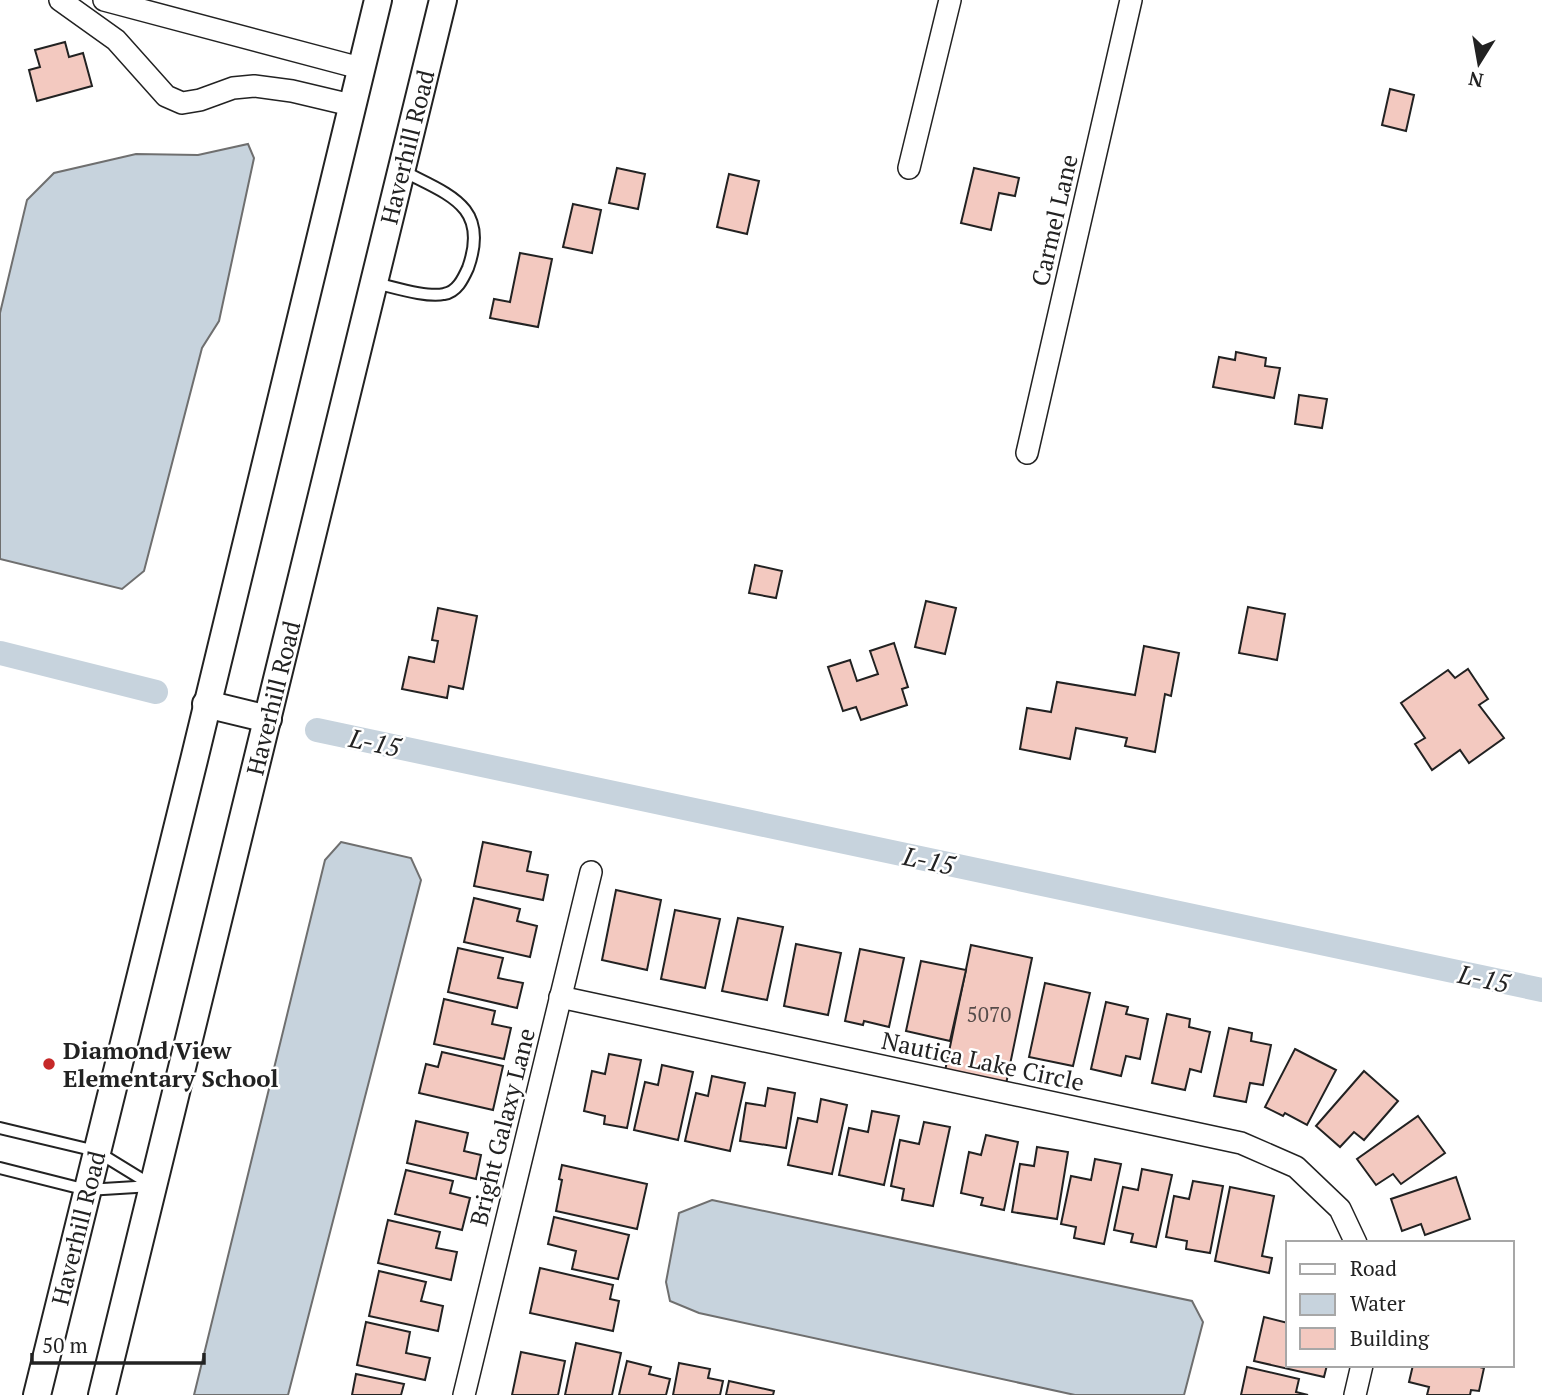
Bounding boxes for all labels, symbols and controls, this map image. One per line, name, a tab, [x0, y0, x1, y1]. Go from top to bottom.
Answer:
north arrow	[1444, 28, 1514, 98]
text: N	[1466, 66, 1485, 94]
street label: Haverhill Road	[372, 67, 442, 227]
street label: Carmel Lane	[1023, 151, 1085, 289]
street label: Haverhill Road	[238, 618, 308, 778]
water label: L-15	[345, 720, 405, 764]
water label: L-15	[899, 838, 959, 882]
water label: L-15	[1454, 956, 1514, 1000]
house number: 5070	[967, 1000, 1011, 1028]
street label: Nautica Lake Circle	[879, 1024, 1087, 1098]
street label: Bright Galaxy Lane	[462, 1025, 542, 1229]
place label: Diamond View Elementary School	[63, 1034, 278, 1094]
marker: Diamond View Elementary School	[41, 1056, 57, 1072]
street label: Haverhill Road	[43, 1148, 113, 1308]
legend	[1286, 1241, 1514, 1367]
text: Road	[1350, 1254, 1397, 1282]
text: Water	[1350, 1289, 1405, 1317]
scale bar	[32, 1322, 203, 1366]
text: Building	[1350, 1324, 1430, 1352]
text: 50 m	[42, 1331, 88, 1359]

